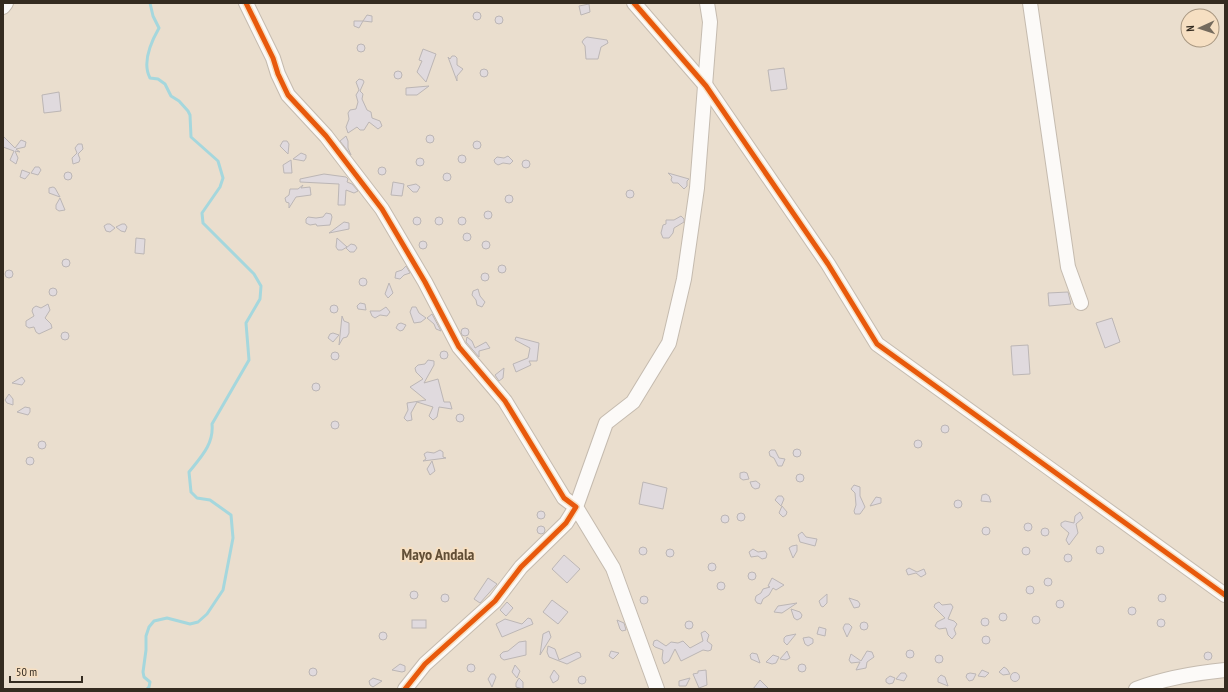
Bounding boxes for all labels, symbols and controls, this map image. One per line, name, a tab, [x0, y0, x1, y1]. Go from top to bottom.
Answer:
north arrow	[1180, 8, 1220, 48]
text: N	[1183, 25, 1197, 32]
district label: Mayo Andala	[402, 544, 475, 564]
scale bar	[10, 658, 82, 684]
text: 50 m	[16, 664, 37, 679]

